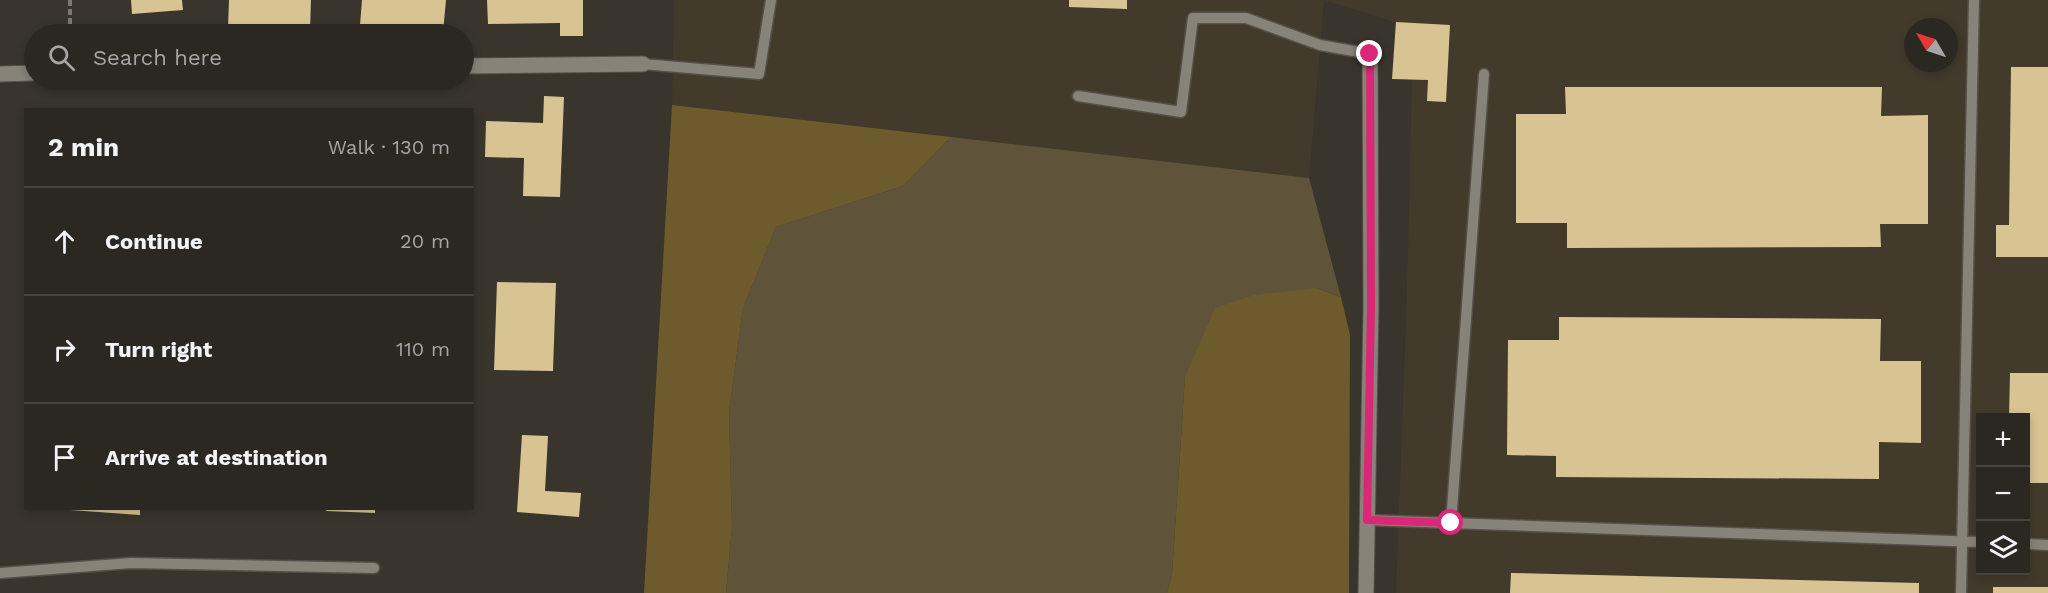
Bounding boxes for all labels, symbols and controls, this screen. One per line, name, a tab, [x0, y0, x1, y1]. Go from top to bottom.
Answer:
north arrow	[1904, 18, 1958, 72]
search box	[24, 24, 474, 90]
route end	[1356, 40, 1382, 66]
icon: search	[45, 41, 78, 74]
text: Search here	[93, 45, 222, 70]
text: 2 min	[48, 132, 119, 162]
text: Walk · 130 m	[328, 135, 450, 159]
icon: ahead	[48, 225, 81, 258]
text: Continue	[105, 229, 203, 254]
text: 20 m	[400, 229, 450, 253]
icon: right	[48, 333, 81, 366]
text: Turn right	[105, 337, 212, 362]
text: 110 m	[396, 337, 450, 361]
map controls	[1976, 413, 2030, 575]
button: +	[1976, 413, 2030, 467]
icon: arrive	[48, 441, 81, 474]
text: Arrive at destination	[105, 445, 328, 470]
button: −	[1976, 467, 2030, 521]
route start	[1437, 509, 1463, 535]
button: layers	[1976, 521, 2030, 575]

